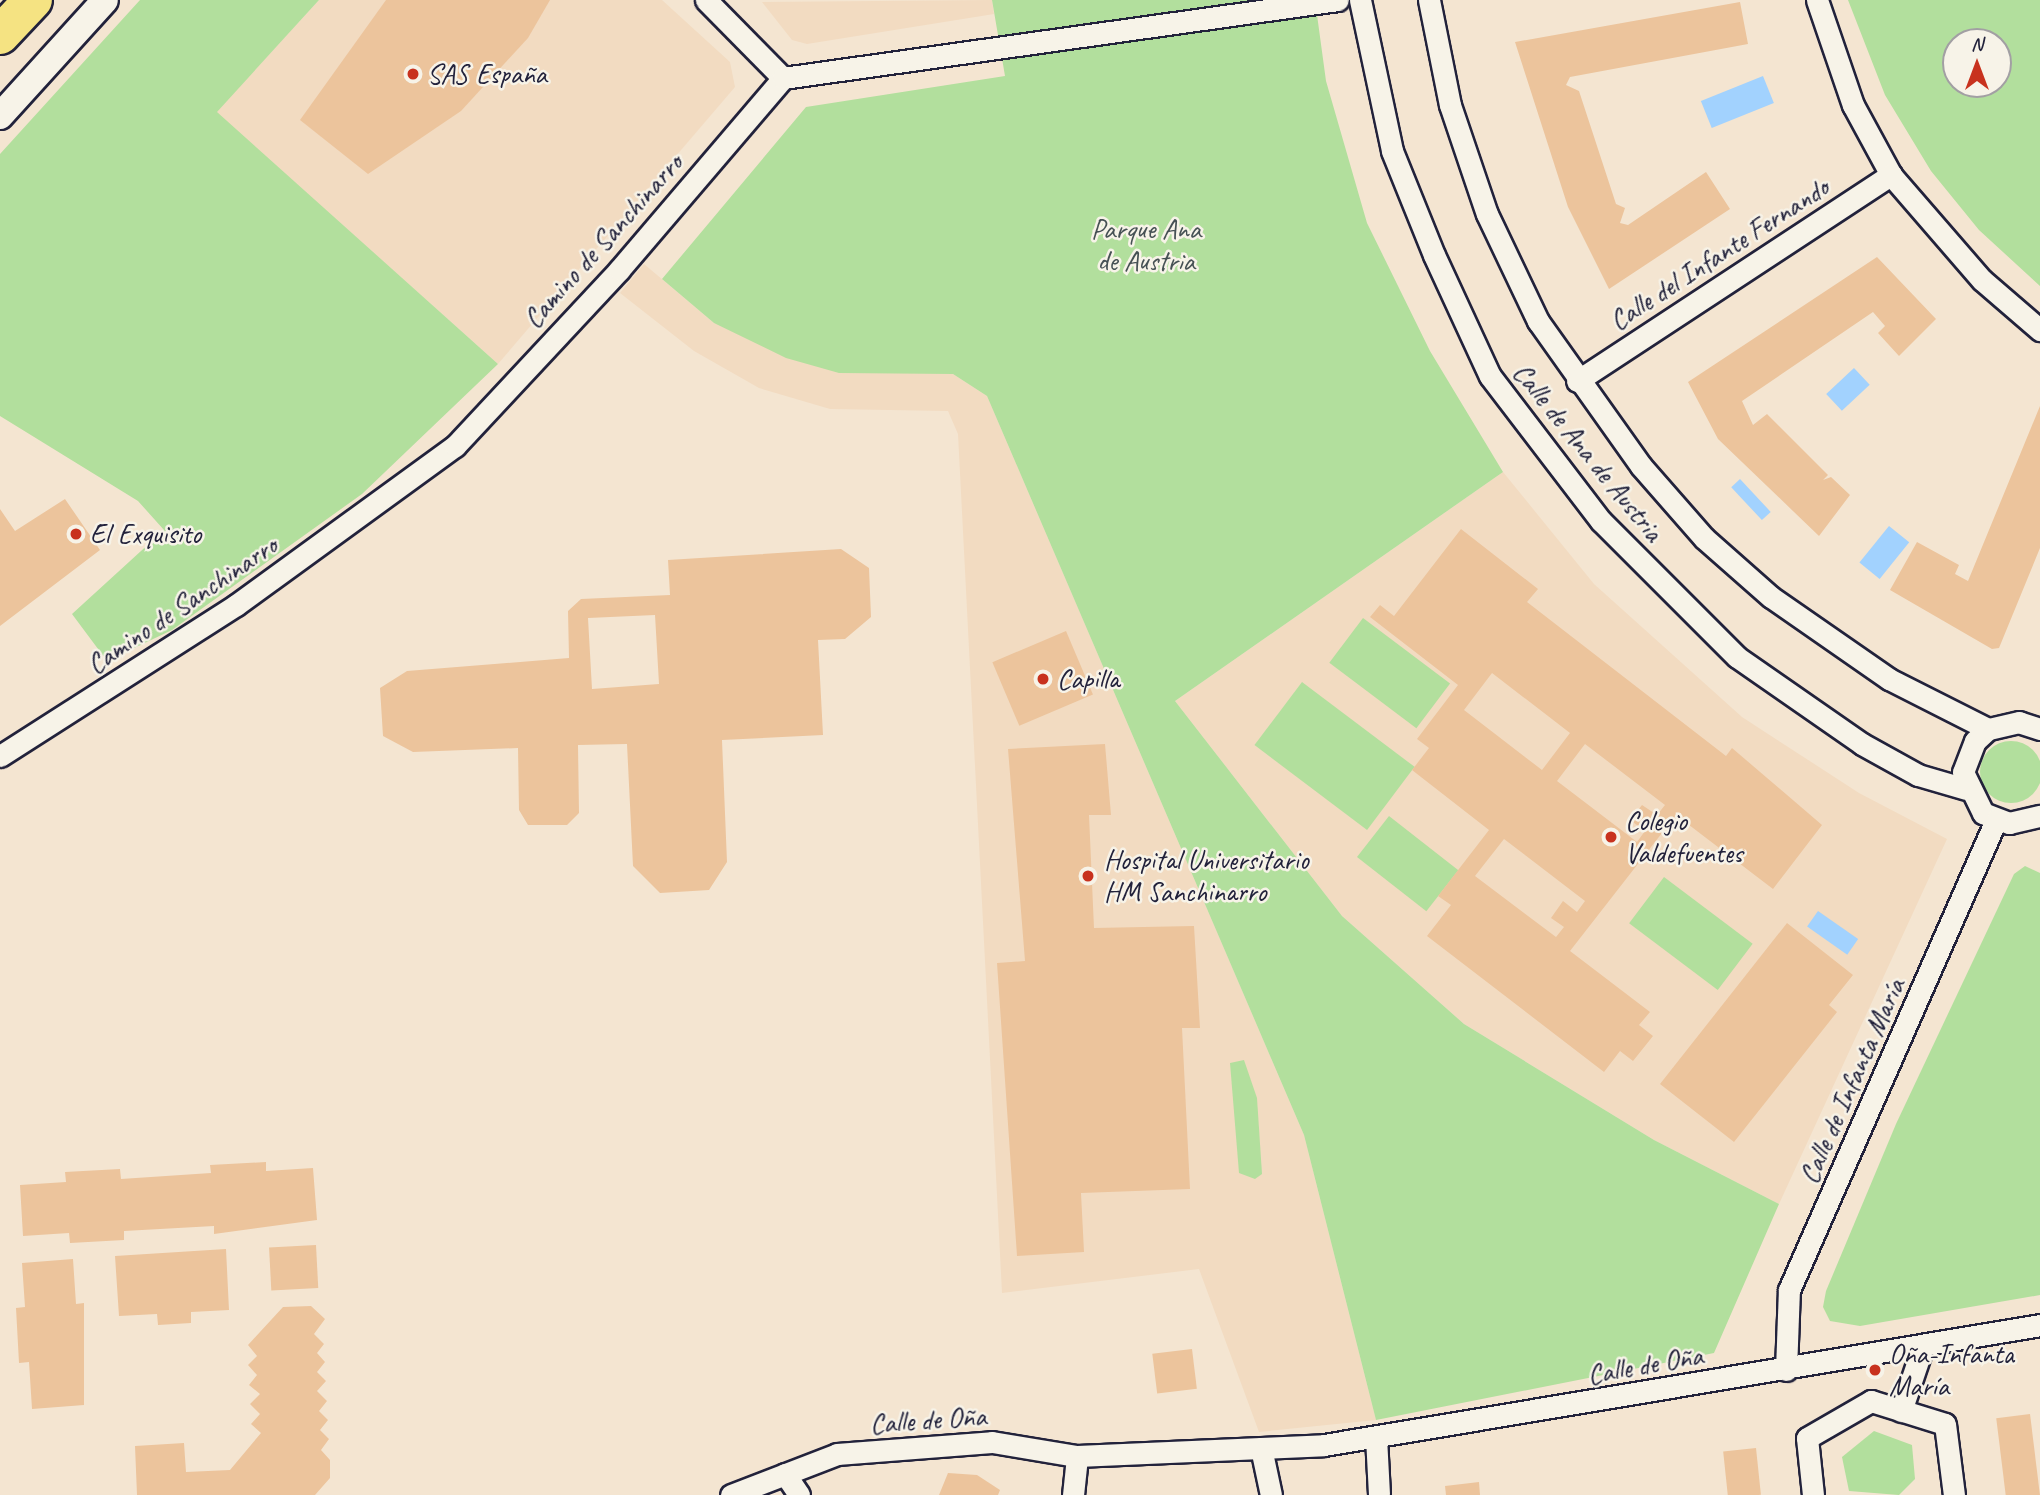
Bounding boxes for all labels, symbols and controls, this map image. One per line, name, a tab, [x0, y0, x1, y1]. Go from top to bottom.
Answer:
north arrow	[1942, 28, 2012, 98]
text: N	[1971, 32, 1983, 56]
place label: SAS España	[427, 57, 547, 91]
marker: SAS España	[405, 66, 421, 82]
street label: Camino de Sanchinarro	[516, 147, 690, 335]
street label: Calle del Infante Fernando	[1604, 171, 1834, 337]
park label: Parque Ana de Austria	[1091, 212, 1201, 278]
street label: Calle de Ana de Austria	[1506, 356, 1670, 548]
place label: El Exquisito	[90, 517, 201, 551]
marker: El Exquisito	[68, 526, 84, 542]
street label: Camino de Sanchinarro	[80, 529, 284, 681]
place label: Capilla	[1057, 662, 1119, 696]
marker: Capilla	[1035, 671, 1051, 687]
place label: Colegio Valdefuentes	[1625, 804, 1743, 870]
marker: Colegio Valdefuentes	[1603, 829, 1619, 845]
place label: Hospital Universitario HM Sanchinarro	[1104, 843, 1309, 909]
marker: Hospital Universitario HM Sanchinarro	[1078, 866, 1098, 886]
street label: Calle de Infanta María	[1792, 973, 1912, 1189]
place label: Oña-Infanta María	[1889, 1337, 2014, 1403]
street label: Calle de Oña	[1585, 1338, 1705, 1392]
marker: Oña-Infanta María	[1867, 1362, 1883, 1378]
street label: Calle de Oña	[869, 1399, 987, 1441]

